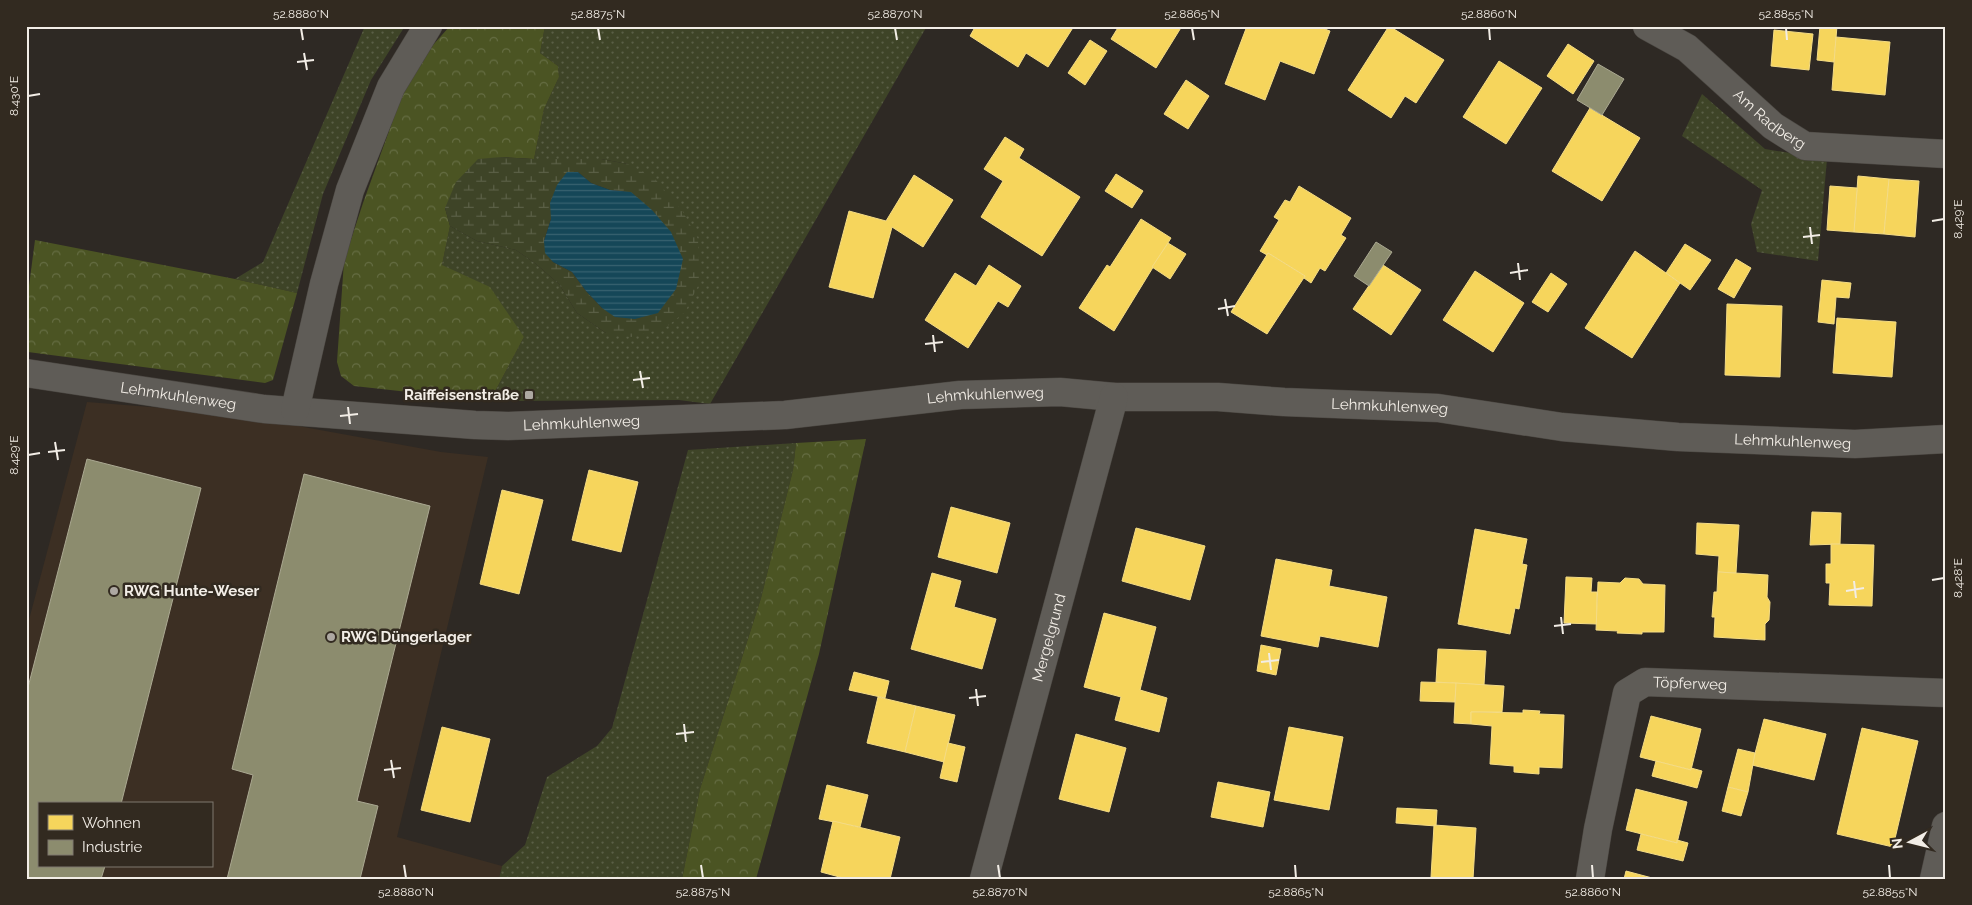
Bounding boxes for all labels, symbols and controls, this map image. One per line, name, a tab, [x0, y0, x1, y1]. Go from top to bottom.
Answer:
text: 52.8880°N	[273, 7, 329, 21]
text: 52.8875°N	[571, 7, 625, 21]
text: 52.8870°N	[867, 7, 923, 21]
text: 52.8865°N	[1164, 7, 1220, 21]
text: 52.8860°N	[1461, 7, 1517, 21]
text: 52.8855°N	[1759, 7, 1813, 21]
text: 8.430°E	[7, 76, 21, 116]
street label: Am Radberg	[1730, 85, 1809, 153]
text: 8.429°E	[1951, 199, 1965, 239]
street label: Lehmkuhlenweg	[119, 378, 238, 414]
street label: Lehmkuhlenweg	[926, 383, 1044, 408]
place label: Raiffeisenstraße	[404, 386, 519, 404]
marker: Raiffeisenstraße	[523, 389, 535, 401]
street label: Lehmkuhlenweg	[1331, 395, 1450, 418]
street label: Lehmkuhlenweg	[523, 412, 640, 434]
street label: Lehmkuhlenweg	[1734, 430, 1852, 453]
text: 8.429°E	[7, 435, 21, 475]
text: 8.428°E	[1951, 558, 1965, 598]
place label: RWG Hunte-Weser	[124, 582, 260, 600]
marker: RWG Hunte-Weser	[108, 585, 120, 597]
street label: Mergelgrund	[1029, 592, 1070, 684]
place label: RWG Düngerlager	[341, 628, 472, 646]
marker: RWG Düngerlager	[325, 631, 337, 643]
street label: Töpferweg	[1653, 673, 1728, 694]
legend	[38, 802, 212, 868]
text: Wohnen	[82, 814, 141, 832]
north arrow	[1884, 818, 1934, 868]
text: N	[1889, 837, 1906, 850]
text: Industrie	[82, 838, 143, 856]
text: 52.8880°N	[378, 885, 434, 899]
text: 52.8875°N	[676, 885, 730, 899]
text: 52.8870°N	[972, 885, 1028, 899]
text: 52.8865°N	[1268, 885, 1324, 899]
text: 52.8860°N	[1565, 885, 1621, 899]
text: 52.8855°N	[1863, 885, 1917, 899]

